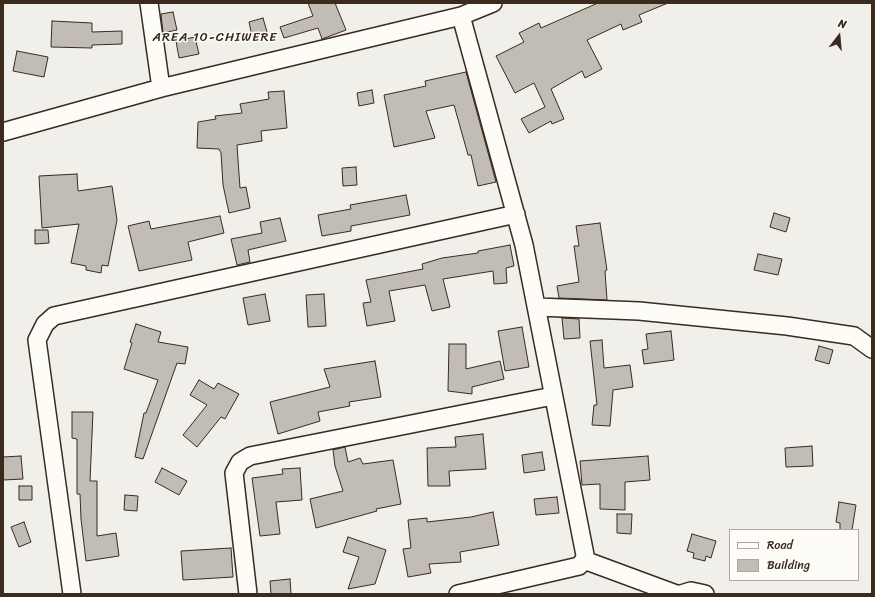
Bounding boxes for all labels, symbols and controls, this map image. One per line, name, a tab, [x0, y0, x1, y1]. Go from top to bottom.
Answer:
text: N	[836, 14, 849, 34]
north arrow	[819, 16, 859, 56]
district label: AREA 10-CHIWERE	[152, 30, 278, 46]
legend	[729, 529, 859, 581]
text: Road	[767, 534, 793, 556]
text: Building	[767, 554, 810, 576]

